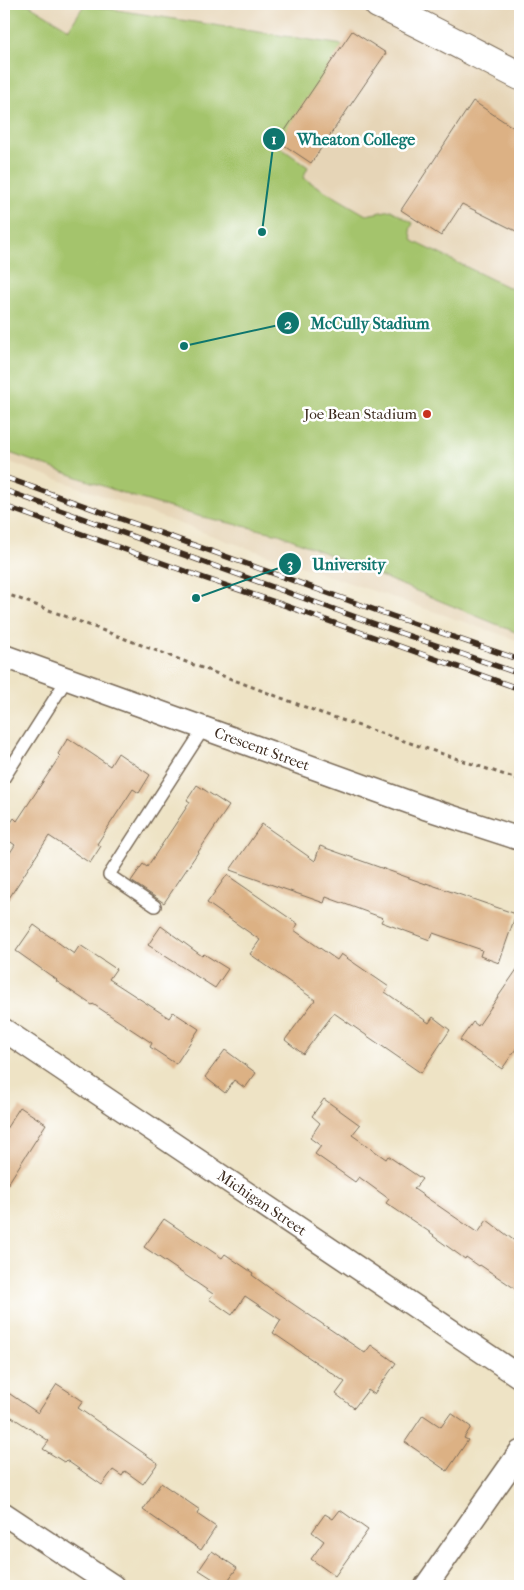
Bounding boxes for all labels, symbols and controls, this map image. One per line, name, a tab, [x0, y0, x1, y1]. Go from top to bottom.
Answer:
callout: Wheaton College	[262, 124, 425, 155]
text: 1	[271, 130, 277, 148]
text: Wheaton College	[296, 130, 415, 150]
callout: McCully Stadium	[275, 308, 439, 339]
text: McCully Stadium	[310, 314, 430, 334]
text: 2	[284, 315, 292, 333]
place label: Joe Bean Stadium	[303, 405, 418, 423]
marker: Joe Bean Stadium	[421, 408, 433, 420]
callout: University	[277, 549, 396, 580]
text: 3	[287, 555, 293, 573]
text: University	[311, 555, 387, 575]
street label: Crescent Street	[212, 723, 313, 775]
street label: Michigan Street	[214, 1166, 311, 1240]

